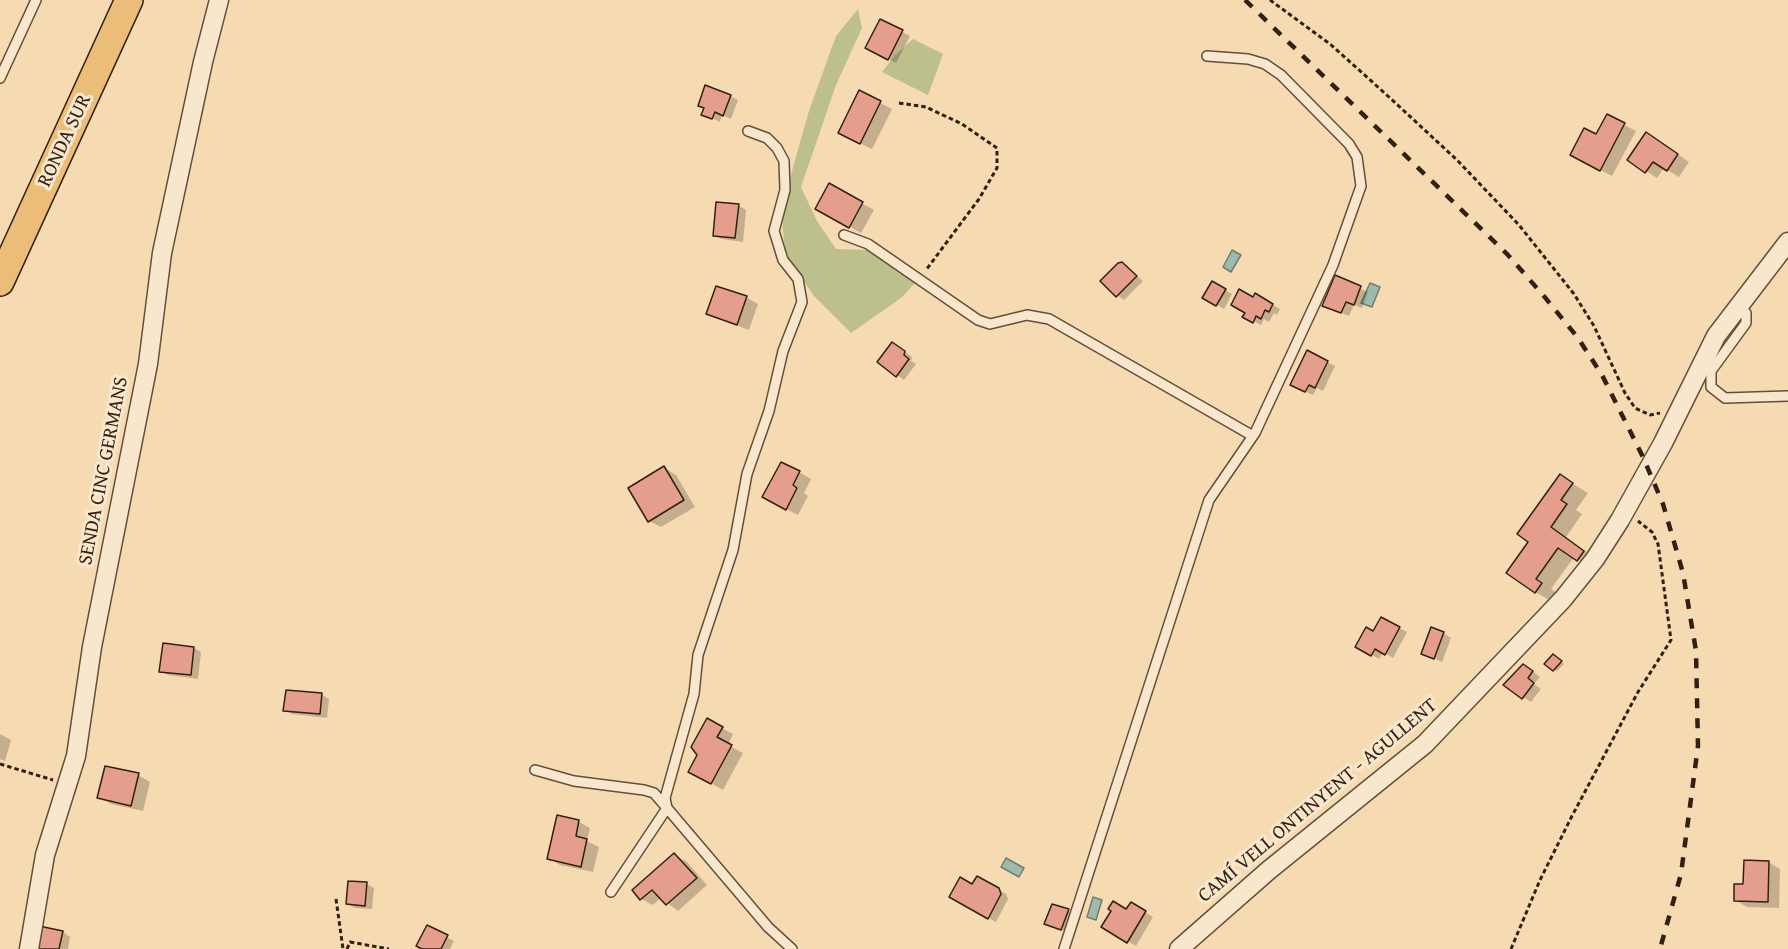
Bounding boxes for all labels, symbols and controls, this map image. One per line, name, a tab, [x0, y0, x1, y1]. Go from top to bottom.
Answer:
street label: RONDA SUR	[33, 91, 97, 191]
street label: SENDA CINC GERMANS	[74, 375, 134, 567]
street label: CAMÍ VELL ONTINYENT - AGULLENT	[1193, 694, 1443, 908]

